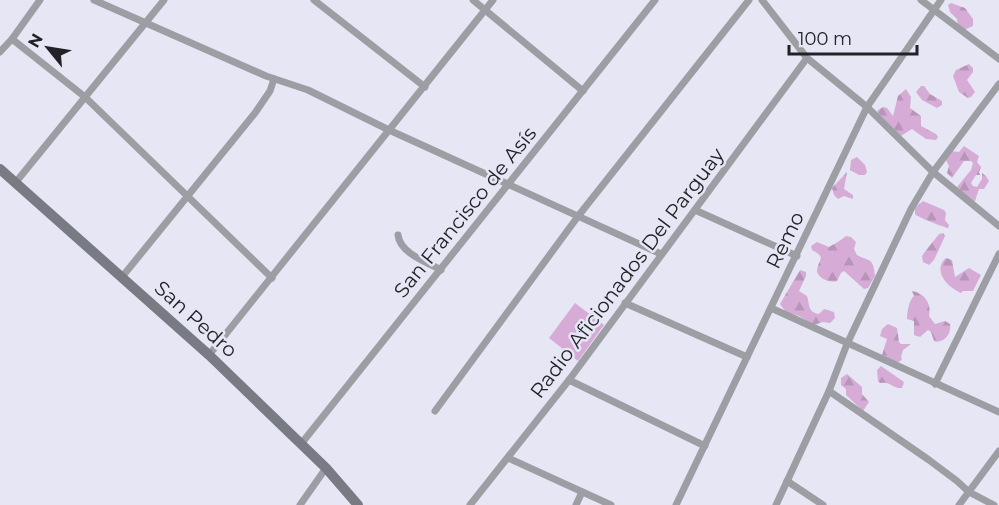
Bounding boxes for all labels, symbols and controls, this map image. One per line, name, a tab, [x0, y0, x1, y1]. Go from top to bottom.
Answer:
north arrow	[18, 18, 78, 78]
scale bar	[789, 18, 916, 56]
text: 100 m	[798, 28, 852, 50]
text: N	[24, 30, 47, 51]
street label: San Francisco de Asís	[389, 122, 541, 302]
street label: Radio Aficionados Del Parguay	[525, 143, 729, 403]
street label: Remo	[761, 208, 809, 272]
street label: San Pedro	[150, 276, 242, 362]

